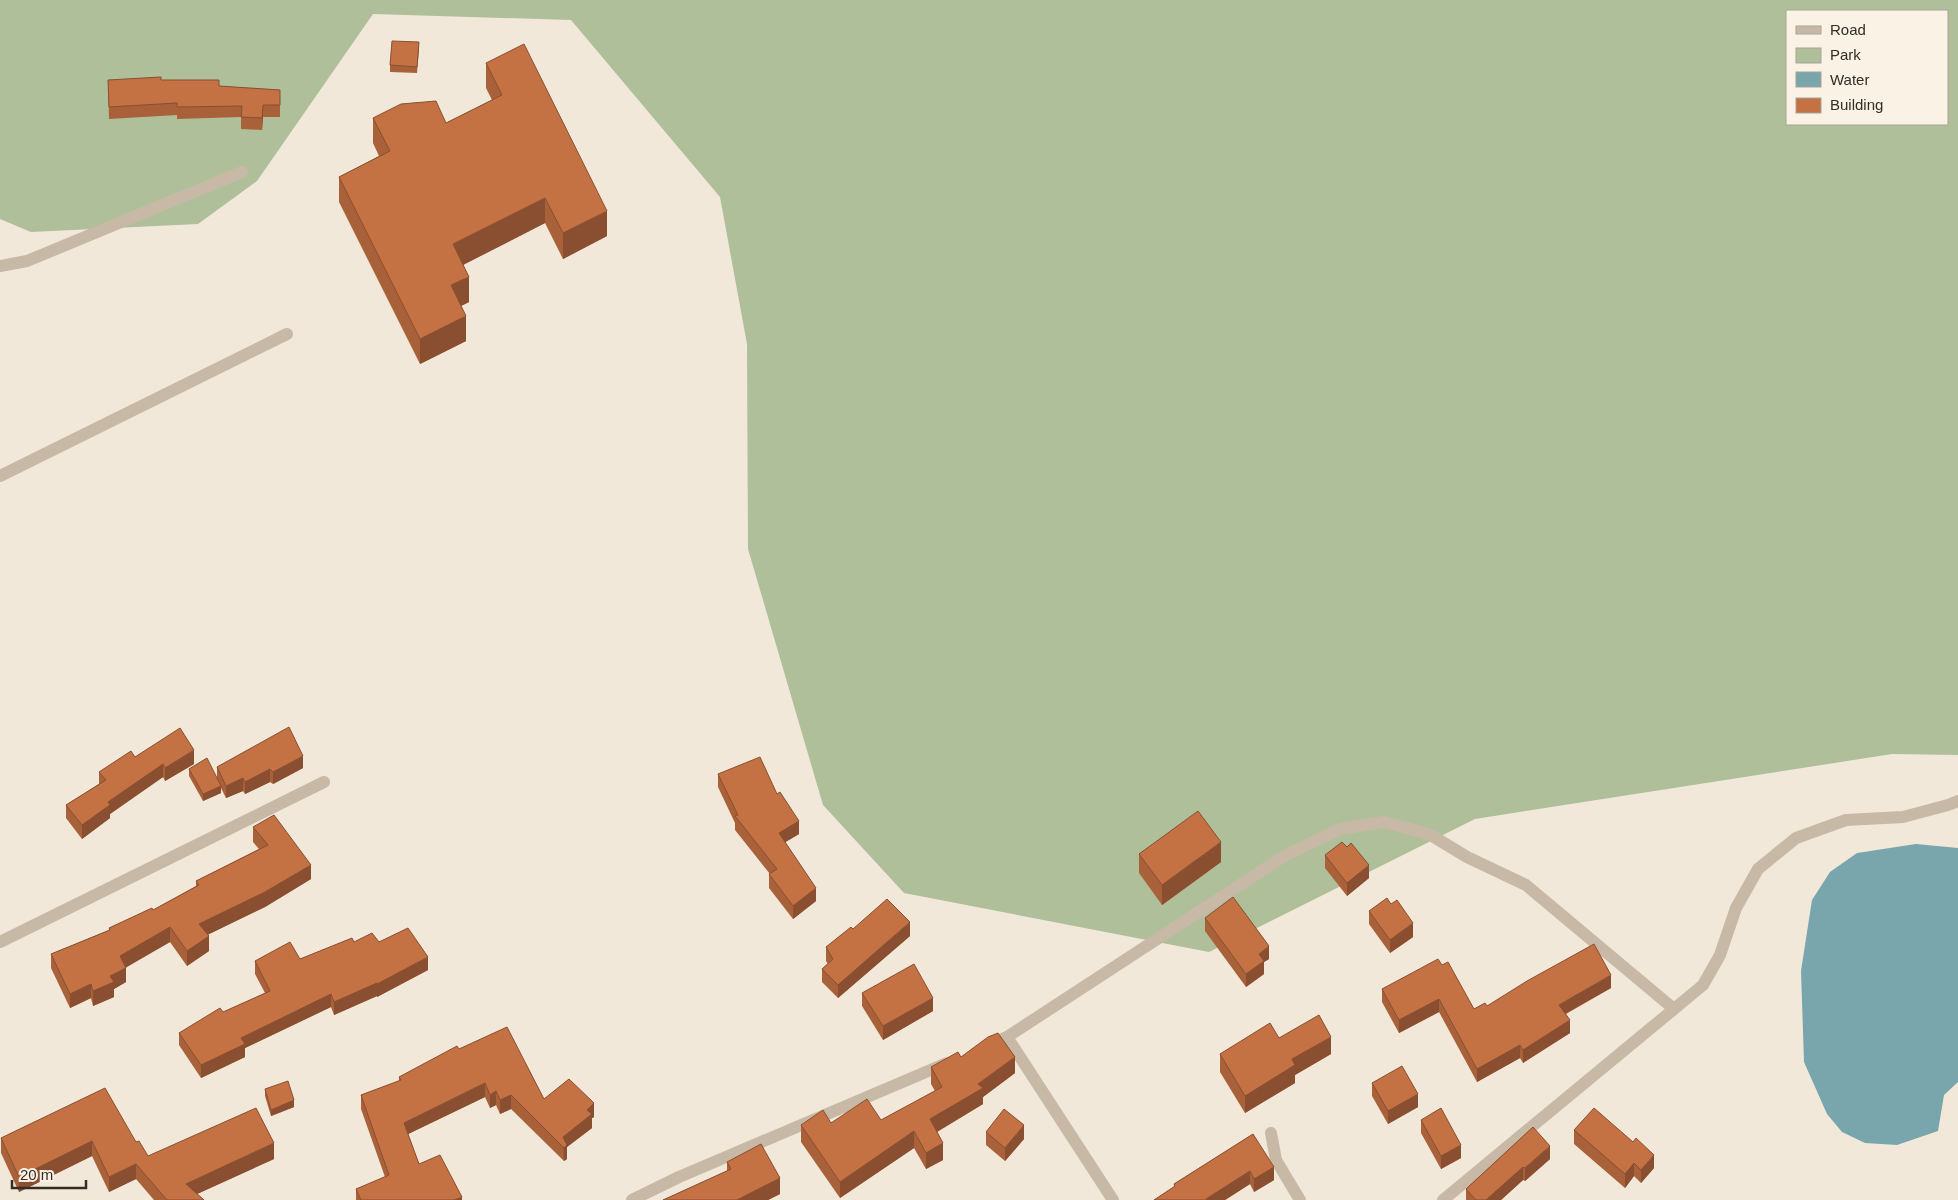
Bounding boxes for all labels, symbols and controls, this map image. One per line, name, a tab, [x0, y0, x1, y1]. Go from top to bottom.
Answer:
legend	[1786, 10, 1948, 125]
text: Road	[1830, 21, 1866, 38]
text: Park	[1830, 46, 1861, 63]
text: Water	[1830, 71, 1869, 88]
text: Building	[1830, 96, 1883, 113]
scale bar	[12, 1158, 86, 1190]
text: 20 m	[20, 1166, 53, 1183]

